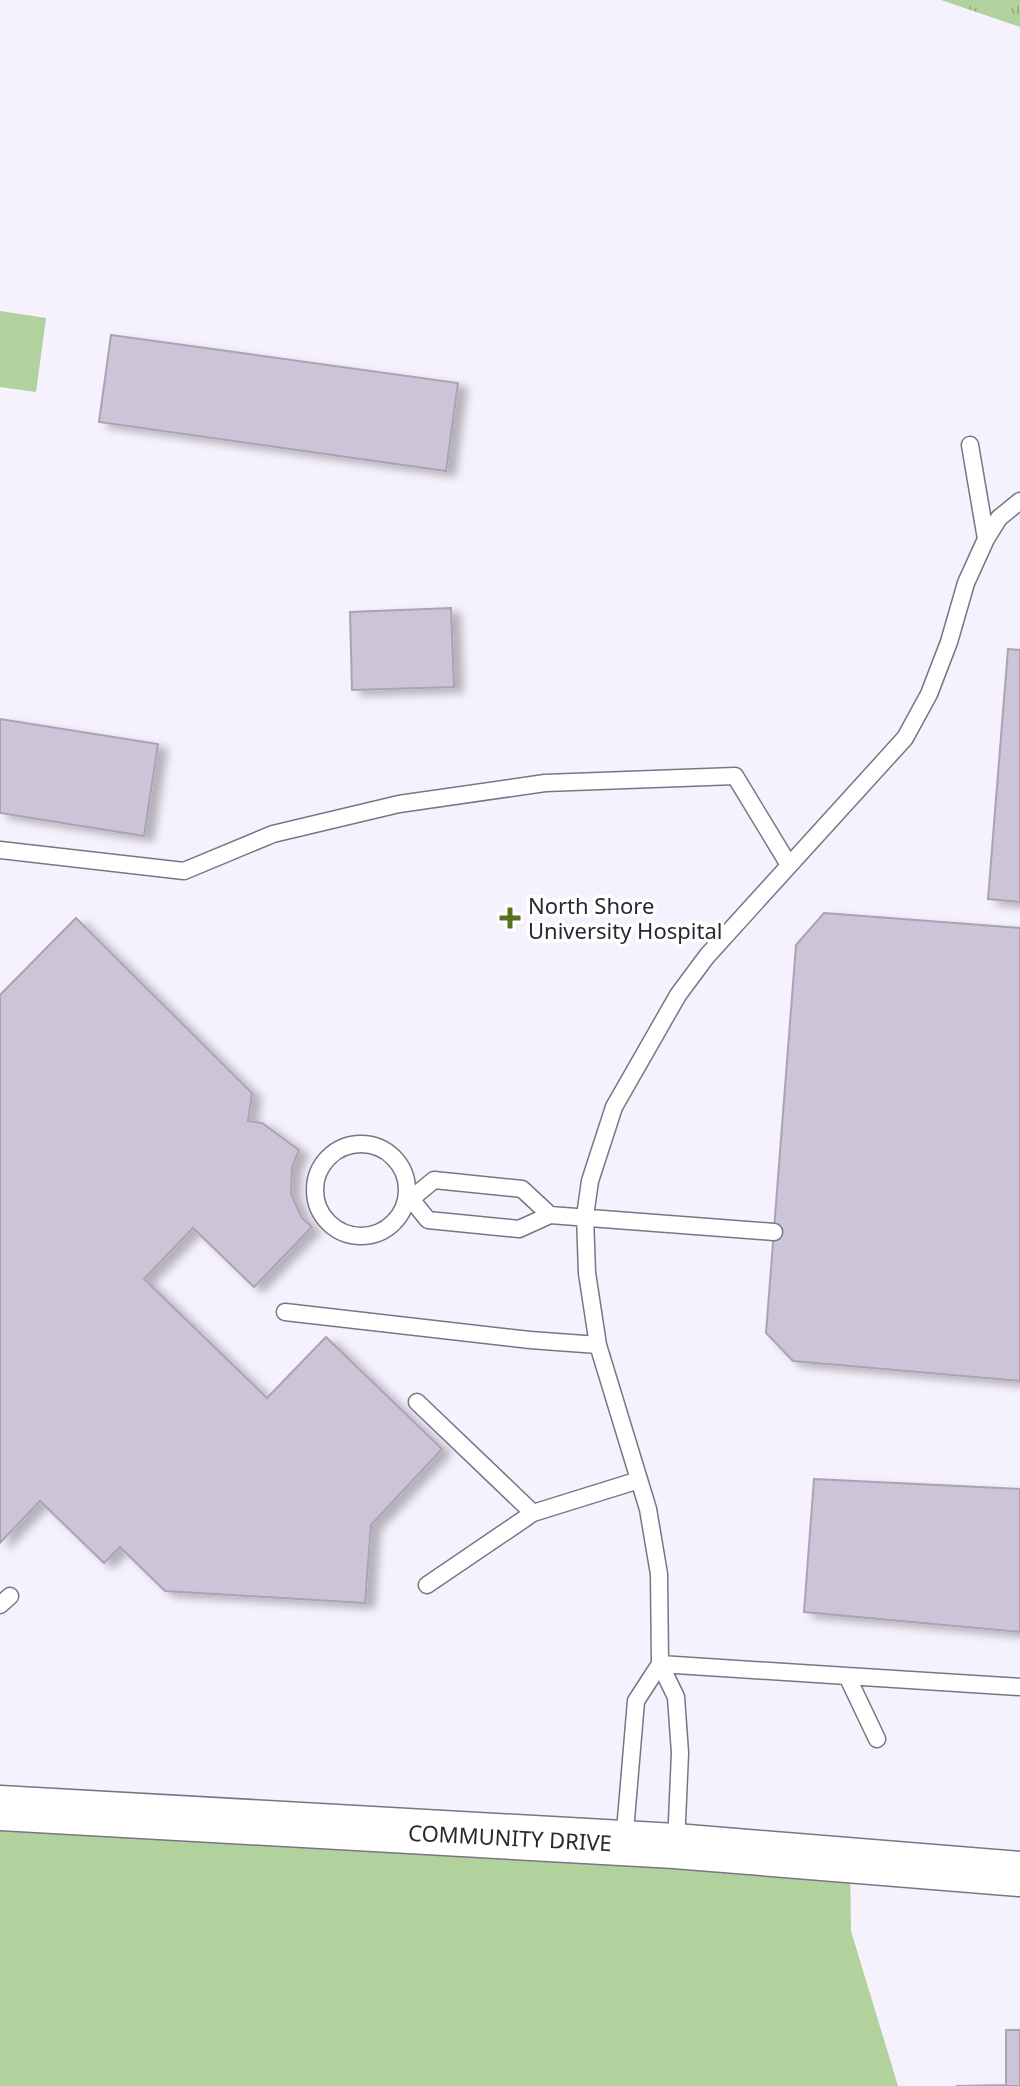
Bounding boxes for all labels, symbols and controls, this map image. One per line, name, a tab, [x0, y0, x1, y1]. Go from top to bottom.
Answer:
place label: North Shore University Hospital	[528, 890, 722, 945]
marker: North Shore University Hospital	[499, 907, 521, 929]
street label: COMMUNITY DRIVE	[407, 1817, 613, 1857]

